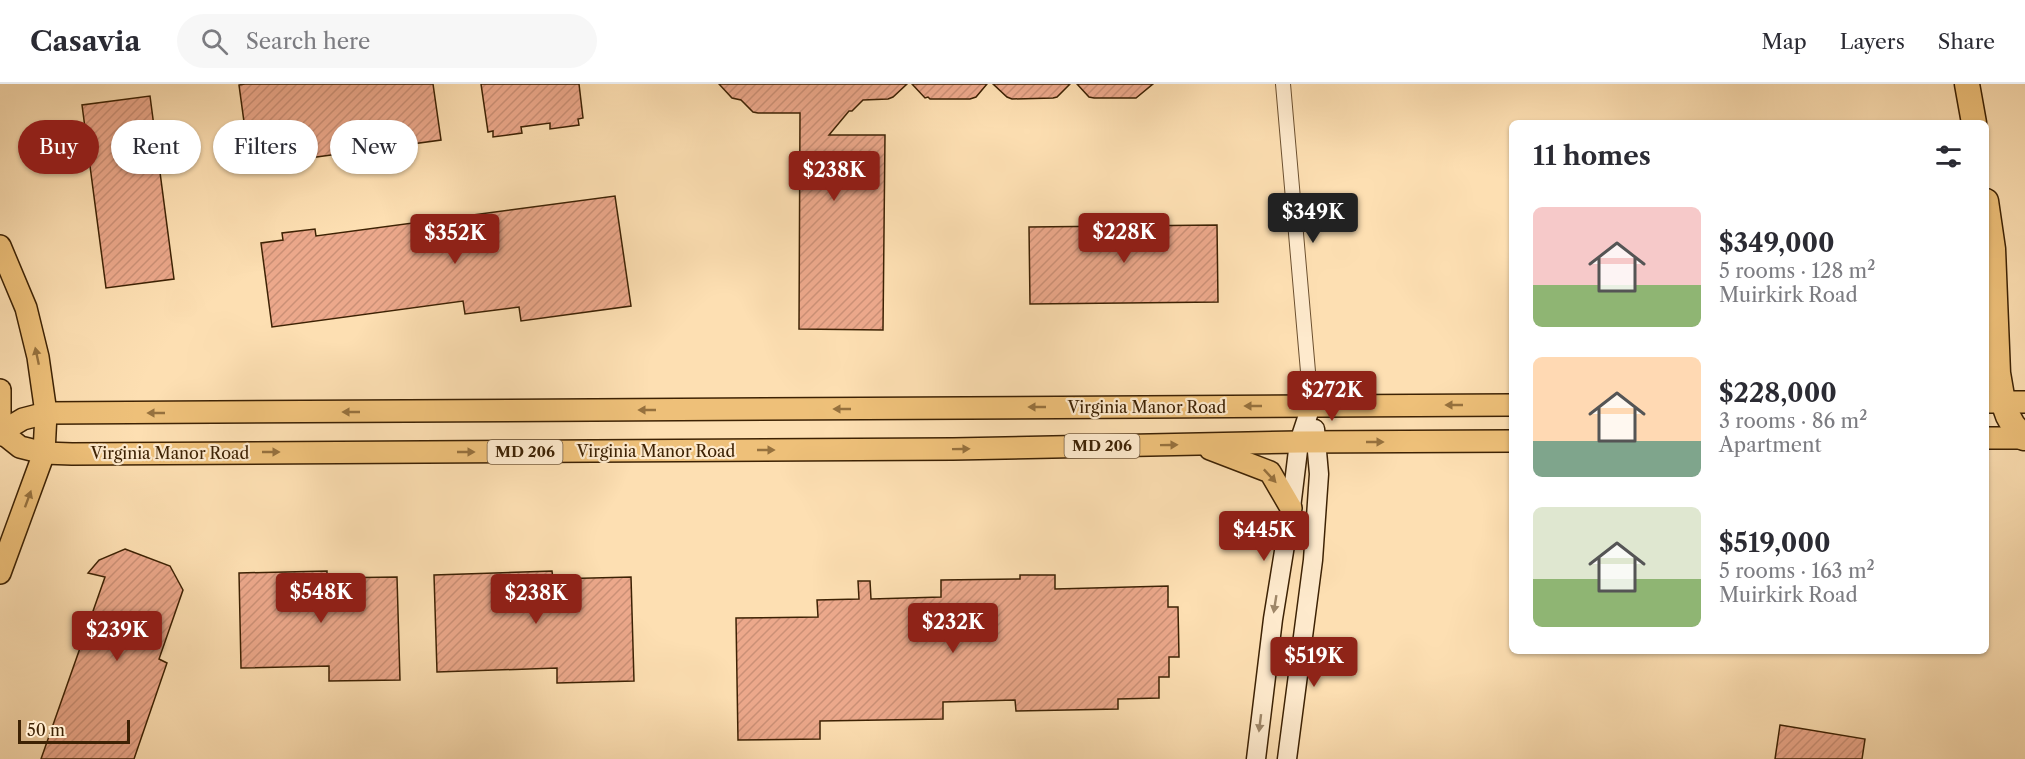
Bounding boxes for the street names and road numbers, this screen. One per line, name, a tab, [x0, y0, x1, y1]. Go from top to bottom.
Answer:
street label: Virginia Manor Road	[1067, 397, 1226, 417]
road number: MD 206	[1064, 434, 1140, 458]
road number: MD 206	[488, 440, 562, 464]
street label: Virginia Manor Road	[576, 441, 735, 461]
street label: Virginia Manor Road	[90, 443, 249, 463]

